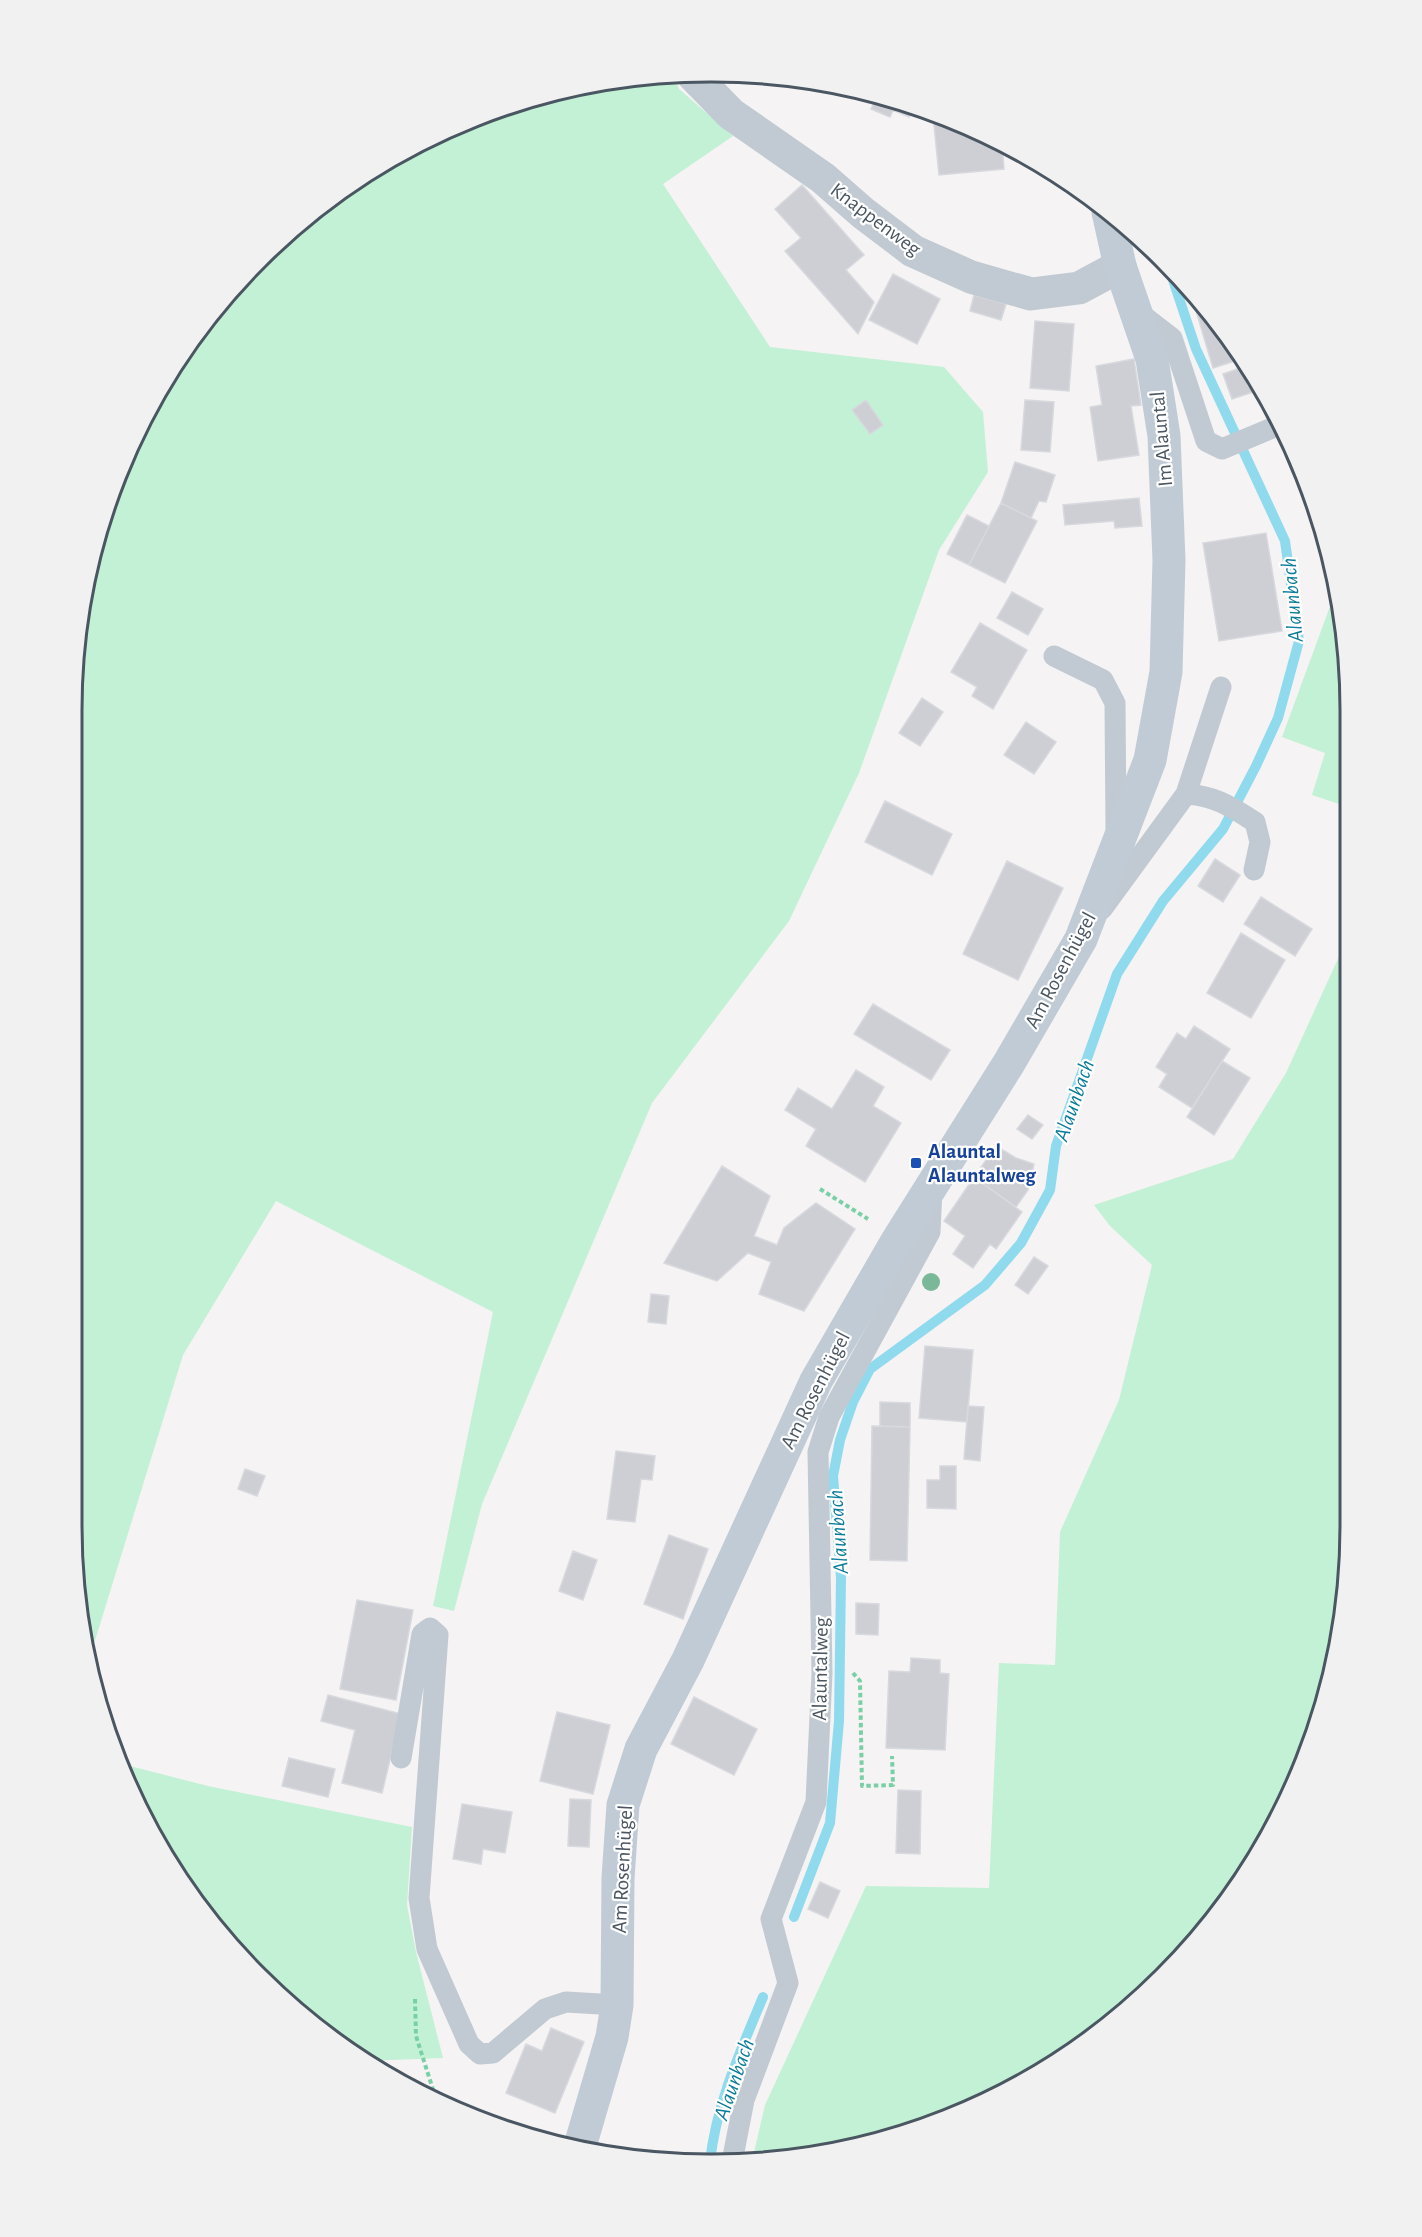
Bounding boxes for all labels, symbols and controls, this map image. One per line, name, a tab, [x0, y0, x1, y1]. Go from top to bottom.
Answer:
street label: Knappenweg	[827, 179, 925, 260]
street label: Im Alauntal	[1147, 390, 1176, 488]
water label: Alaunbach	[1277, 557, 1307, 644]
street label: Am Rosenhügel	[1021, 909, 1100, 1032]
water label: Alaunbach	[1049, 1057, 1098, 1145]
place label: Alauntal Alauntalweg	[928, 1141, 1036, 1186]
marker: Alauntal Alauntalweg	[909, 1156, 923, 1170]
street label: Am Rosenhügel	[777, 1328, 854, 1452]
water label: Alaunbach	[824, 1489, 852, 1576]
street label: Alauntalweg	[809, 1616, 832, 1721]
street label: Am Rosenhügel	[609, 1804, 636, 1934]
water label: Alaunbach	[709, 2036, 758, 2124]

